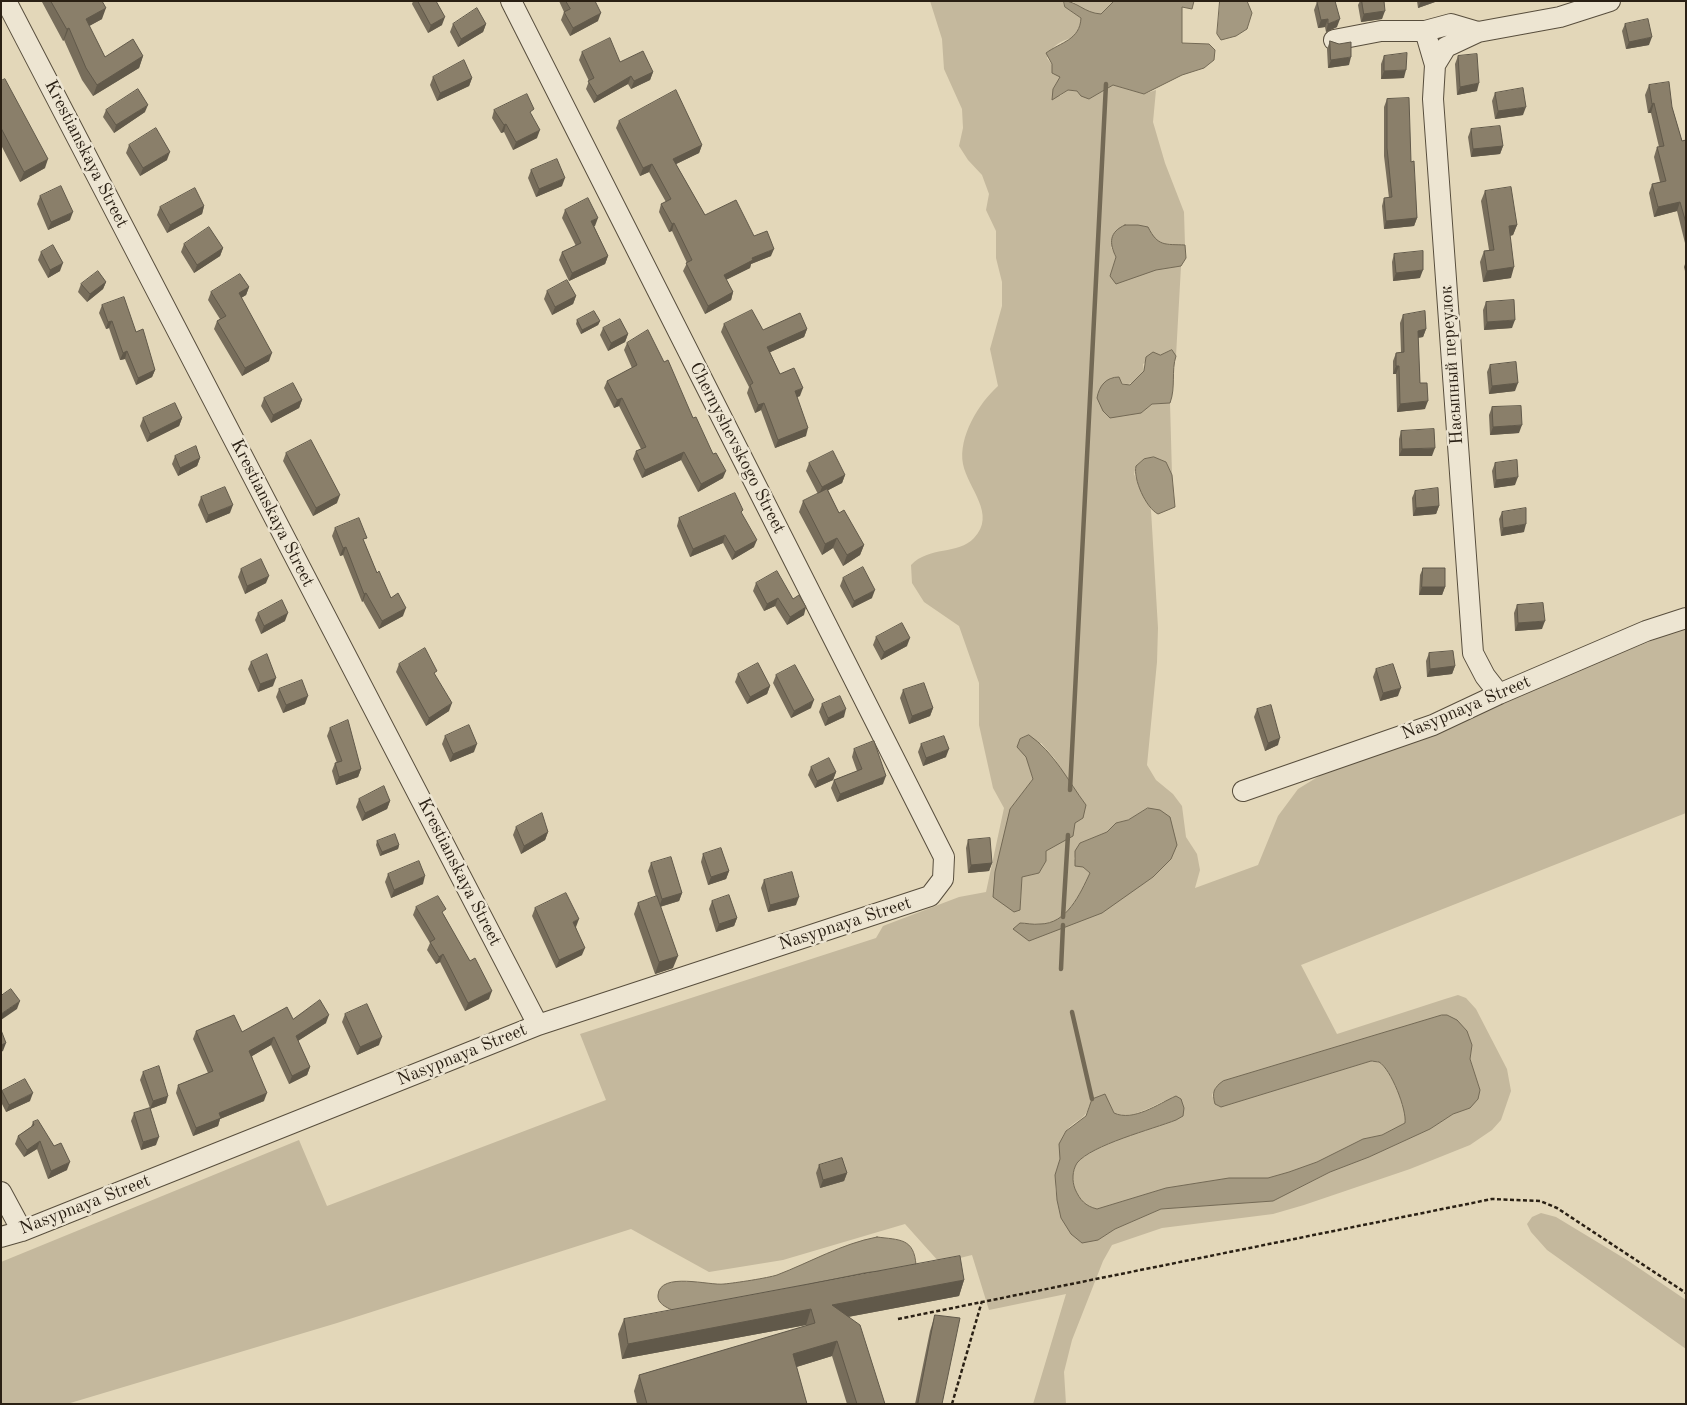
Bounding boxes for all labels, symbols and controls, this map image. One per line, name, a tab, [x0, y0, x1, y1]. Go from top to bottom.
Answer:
street label: Krestianskaya Street	[39, 76, 133, 232]
street label: Насыпный переулок	[1436, 285, 1468, 445]
street label: Chernyshevskogo Street	[684, 359, 790, 537]
street label: Krestianskaya Street	[225, 435, 319, 591]
street label: Nasypnaya Street	[1398, 671, 1534, 745]
street label: Krestianskaya Street	[412, 794, 506, 950]
street label: Nasypnaya Street	[776, 892, 914, 956]
street label: Nasypnaya Street	[394, 1019, 530, 1091]
street label: Nasypnaya Street	[17, 1170, 153, 1240]

